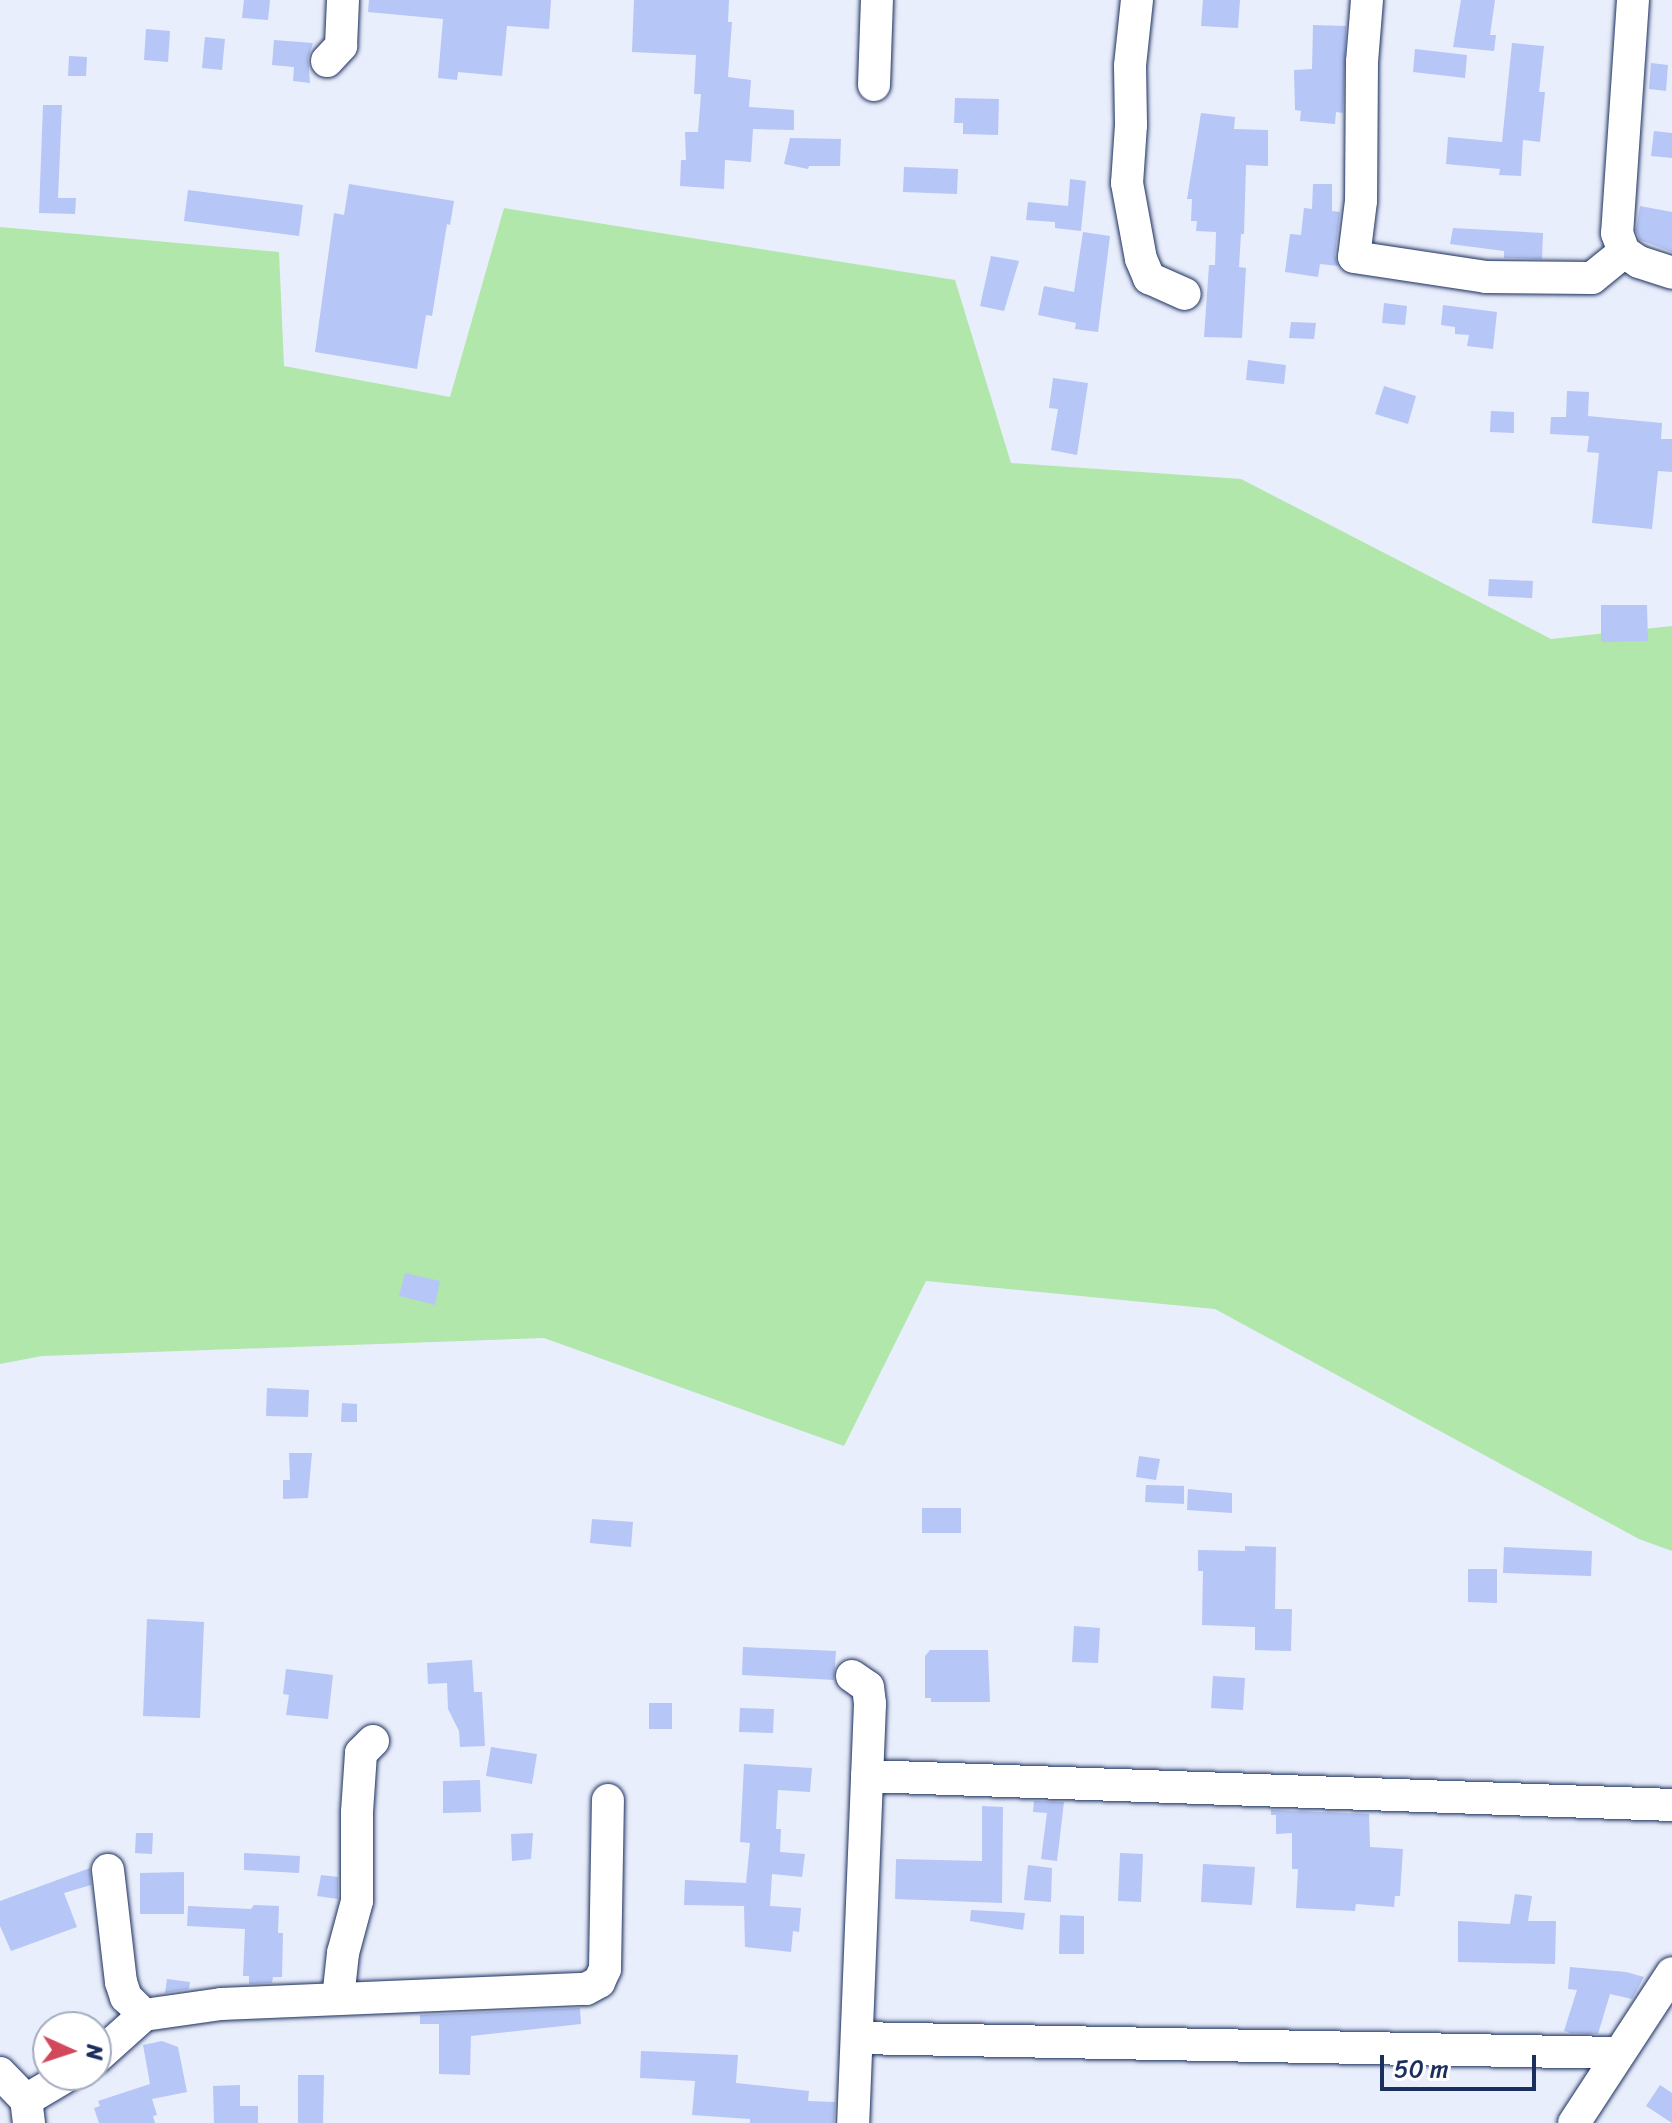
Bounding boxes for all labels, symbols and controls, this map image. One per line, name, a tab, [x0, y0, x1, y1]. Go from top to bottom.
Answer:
north arrow	[32, 2011, 112, 2091]
scale bar	[1384, 2039, 1540, 2089]
text: N	[75, 2044, 114, 2061]
text: 50 m	[1394, 2048, 1449, 2090]

